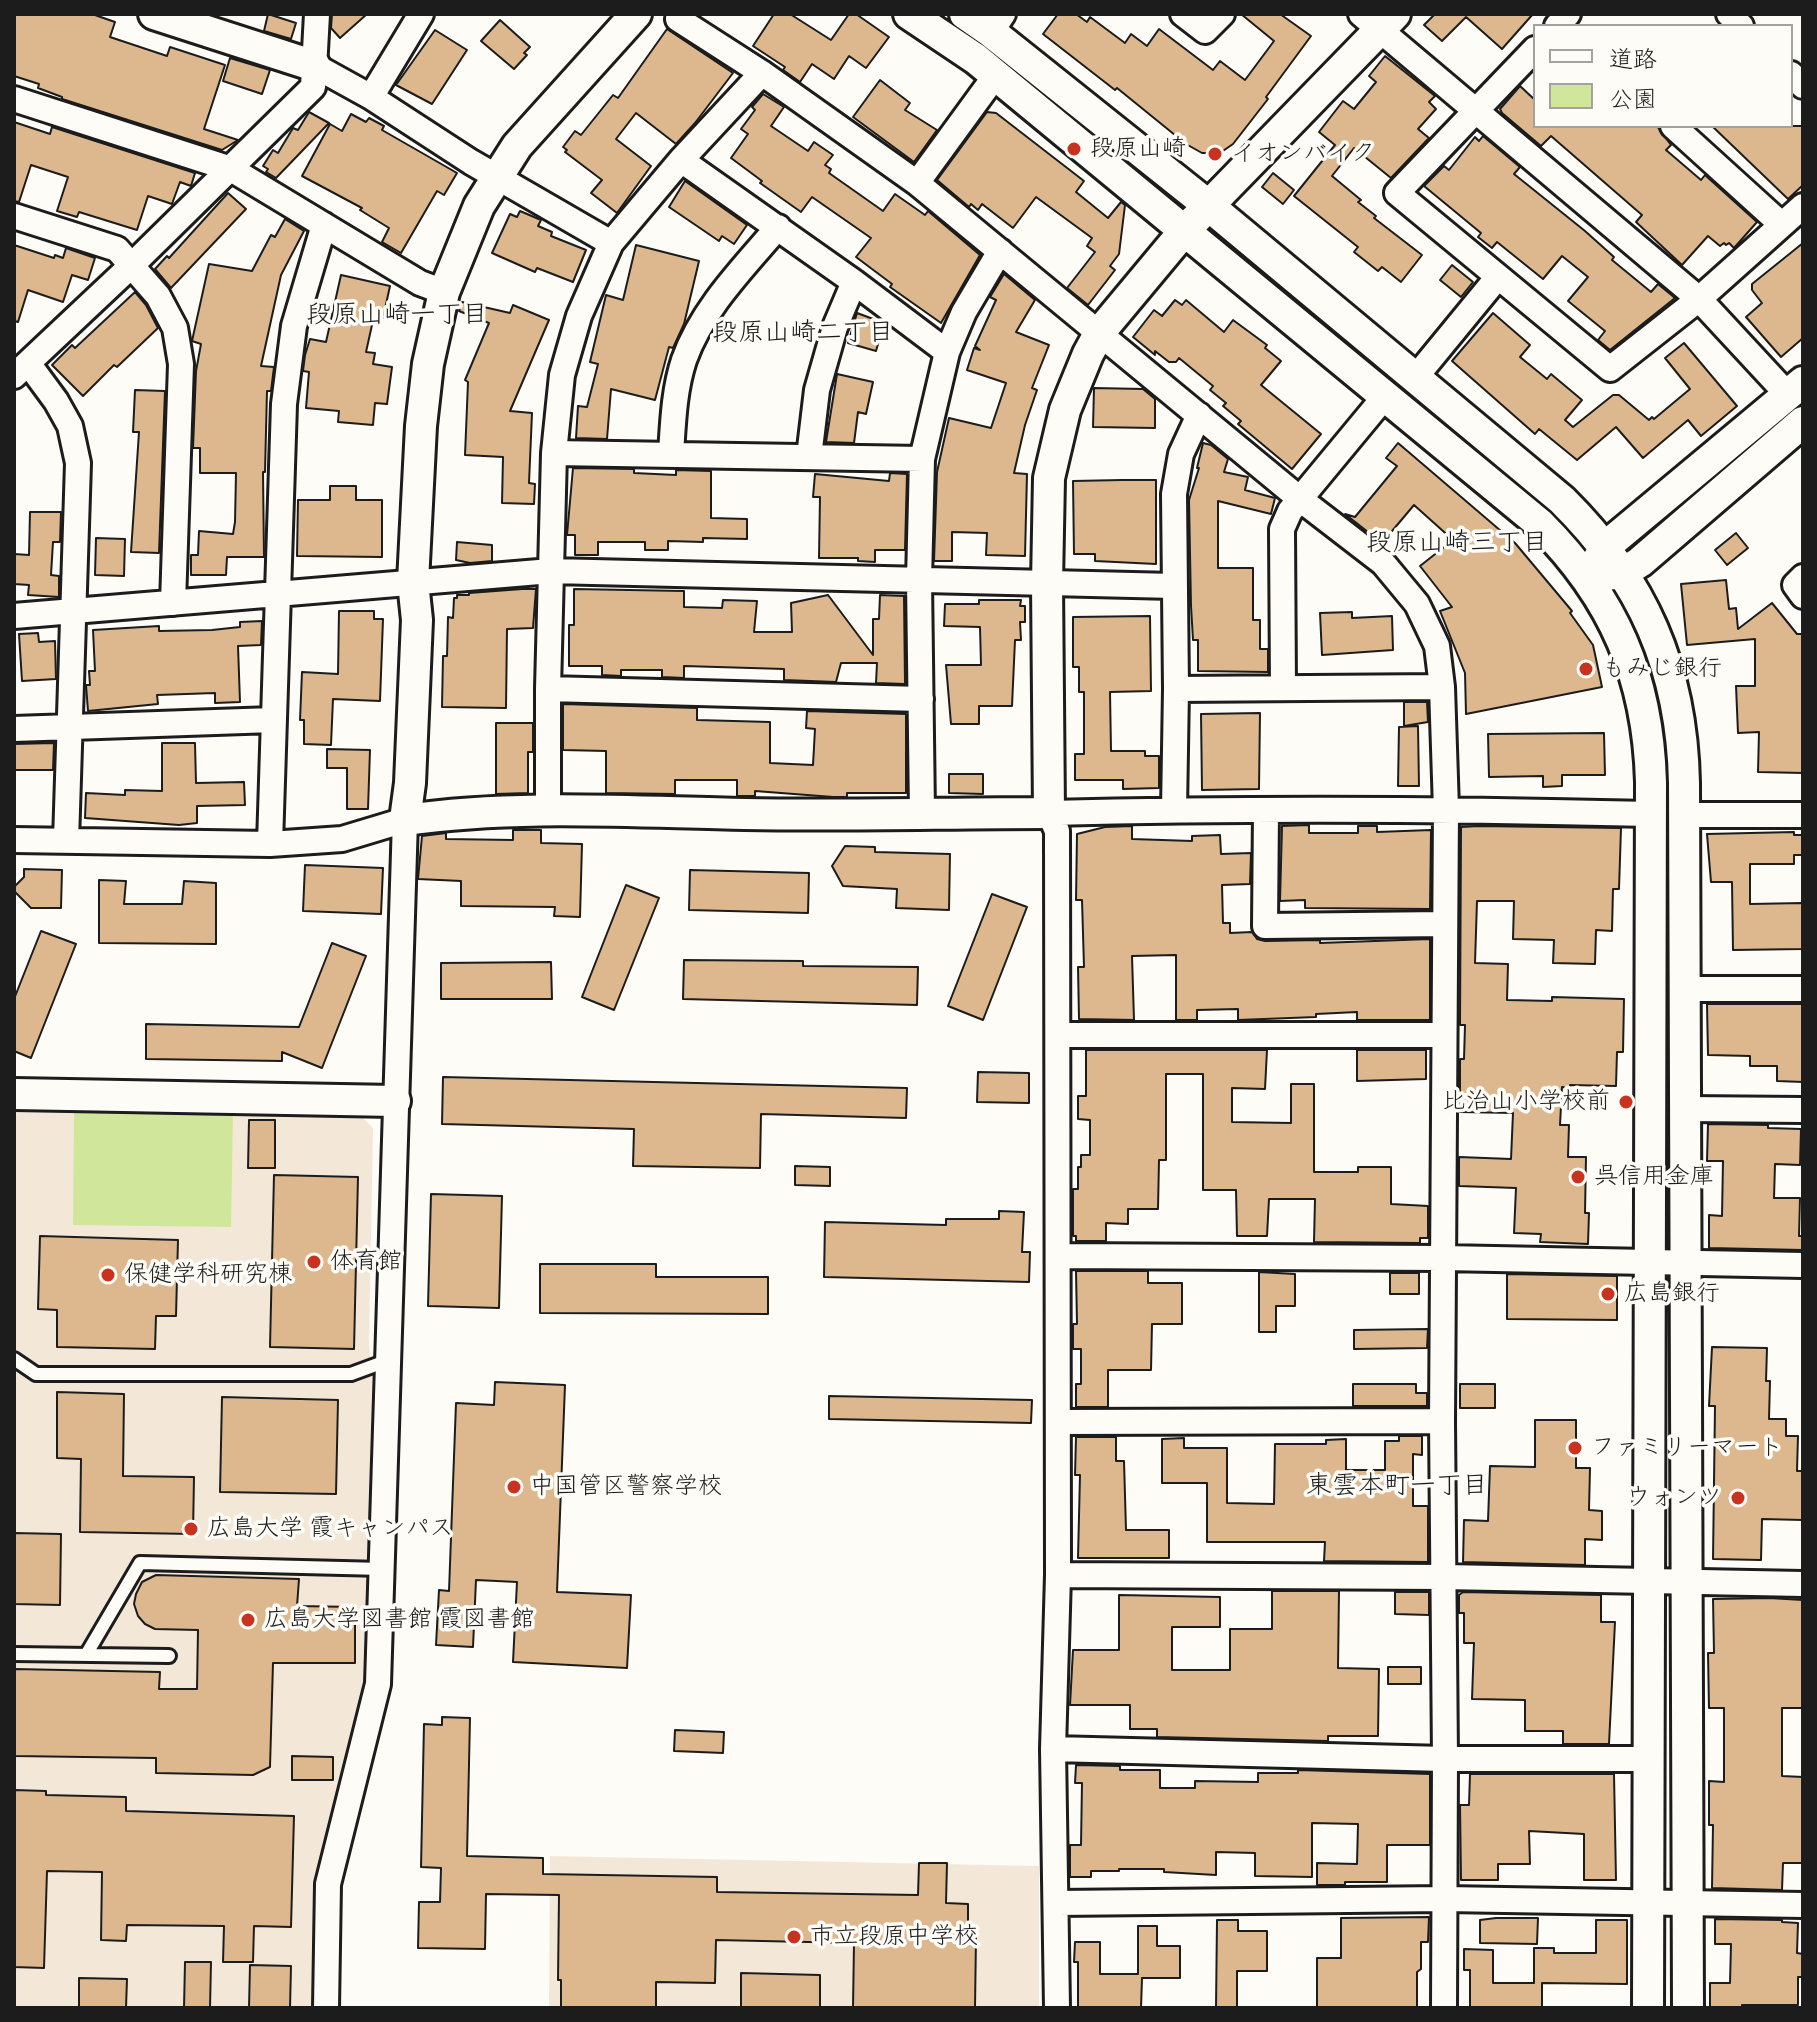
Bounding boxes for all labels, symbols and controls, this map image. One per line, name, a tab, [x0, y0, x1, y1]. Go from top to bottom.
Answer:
legend	[1533, 24, 1793, 128]
text: 道路	[1609, 45, 1657, 74]
text: 公園	[1609, 85, 1657, 114]
place label: 段原山崎	[1090, 135, 1186, 163]
marker: 段原山崎	[1065, 140, 1083, 158]
place label: イオンバイク	[1231, 140, 1375, 168]
marker: イオンバイク	[1206, 145, 1224, 163]
district label: 段原山崎一丁目	[306, 299, 488, 331]
district label: 段原山崎二丁目	[712, 317, 894, 349]
district label: 段原山崎三丁目	[1366, 527, 1548, 559]
place label: もみじ銀行	[1602, 655, 1722, 683]
marker: もみじ銀行	[1577, 660, 1595, 678]
place label: 比治山小学校前	[1442, 1088, 1610, 1116]
marker: 比治山小学校前	[1617, 1093, 1635, 1111]
place label: 呉信用金庫	[1594, 1163, 1714, 1191]
marker: 呉信用金庫	[1569, 1168, 1587, 1186]
place label: 体育館	[330, 1248, 402, 1276]
marker: 体育館	[305, 1253, 323, 1271]
place label: 保健学科研究棟	[124, 1261, 292, 1289]
marker: 保健学科研究棟	[99, 1266, 117, 1284]
place label: 広島銀行	[1624, 1280, 1720, 1308]
marker: 広島銀行	[1599, 1285, 1617, 1303]
place label: ファミリーマート	[1591, 1434, 1783, 1462]
marker: ファミリーマート	[1566, 1439, 1584, 1457]
district label: 東雲本町一丁目	[1306, 1470, 1488, 1502]
place label: 中国管区警察学校	[530, 1473, 722, 1501]
marker: 中国管区警察学校	[505, 1478, 523, 1496]
place label: ウォンツ	[1626, 1484, 1722, 1512]
marker: ウォンツ	[1729, 1489, 1747, 1507]
place label: 広島大学 霞キャンパス	[207, 1515, 453, 1543]
marker: 広島大学 霞キャンパス	[182, 1520, 200, 1538]
place label: 広島大学図書館 霞図書館	[264, 1606, 534, 1634]
marker: 広島大学図書館 霞図書館	[239, 1611, 257, 1629]
place label: 市立段原中学校	[810, 1923, 978, 1951]
marker: 市立段原中学校	[785, 1928, 803, 1946]

